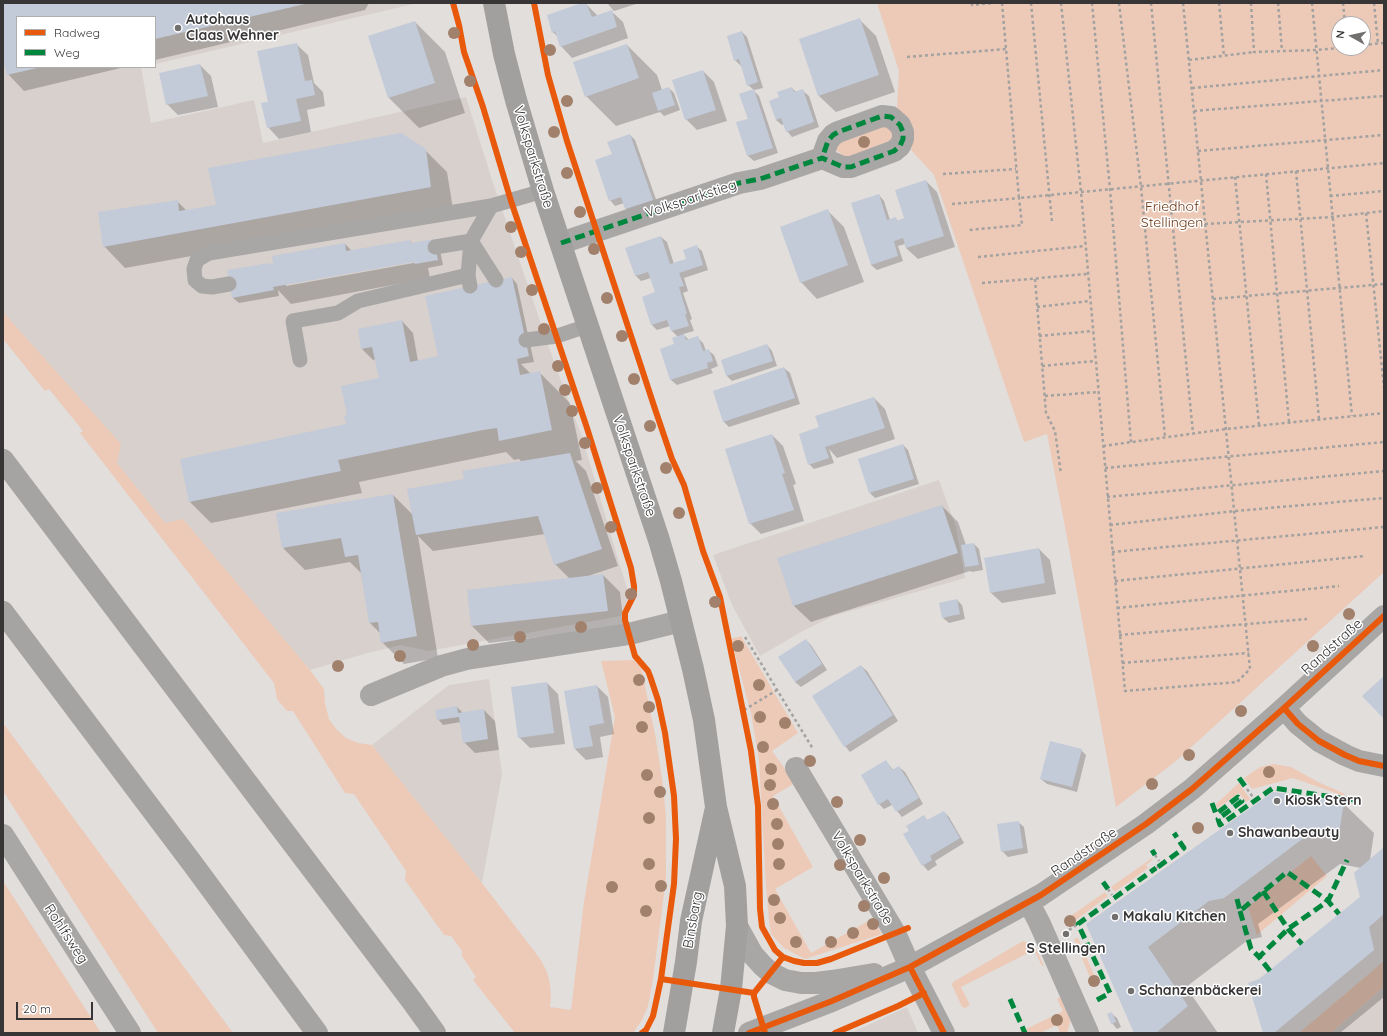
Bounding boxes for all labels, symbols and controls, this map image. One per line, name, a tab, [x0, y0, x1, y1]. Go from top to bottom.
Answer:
place label: Autohaus Claas Wehner	[186, 12, 279, 44]
legend	[16, 16, 156, 68]
north arrow	[1331, 16, 1371, 56]
marker: Autohaus Claas Wehner	[173, 23, 183, 33]
text: Radweg	[54, 25, 100, 40]
text: N	[1333, 29, 1348, 39]
text: Weg	[54, 45, 80, 60]
street label: Volksparkstraße	[509, 104, 557, 210]
street label: Volksparkstieg	[643, 176, 739, 222]
park label: Friedhof Stellingen	[1141, 199, 1203, 232]
street label: Volksparkstraße	[609, 413, 659, 519]
street label: Randstraße	[1298, 615, 1366, 679]
place label: Kiosk Stern	[1285, 793, 1362, 809]
marker: Kiosk Stern	[1272, 796, 1282, 806]
street label: Randstraße	[1048, 824, 1120, 880]
place label: Shawanbeauty	[1238, 825, 1339, 841]
street label: Volksparkstraße	[828, 828, 896, 928]
marker: Shawanbeauty	[1225, 828, 1235, 838]
street label: Binsbarg	[680, 890, 706, 950]
street label: Rohlfsweg	[41, 901, 91, 967]
place label: Makalu Kitchen	[1123, 909, 1226, 925]
marker: Makalu Kitchen	[1110, 912, 1120, 922]
marker: S Stellingen	[1061, 929, 1071, 939]
place label: S Stellingen	[1026, 941, 1106, 957]
place label: Schanzenbäckerei	[1139, 983, 1261, 999]
marker: Schanzenbäckerei	[1126, 986, 1136, 996]
scale bar	[18, 994, 95, 1020]
text: 20 m	[23, 1001, 51, 1016]

